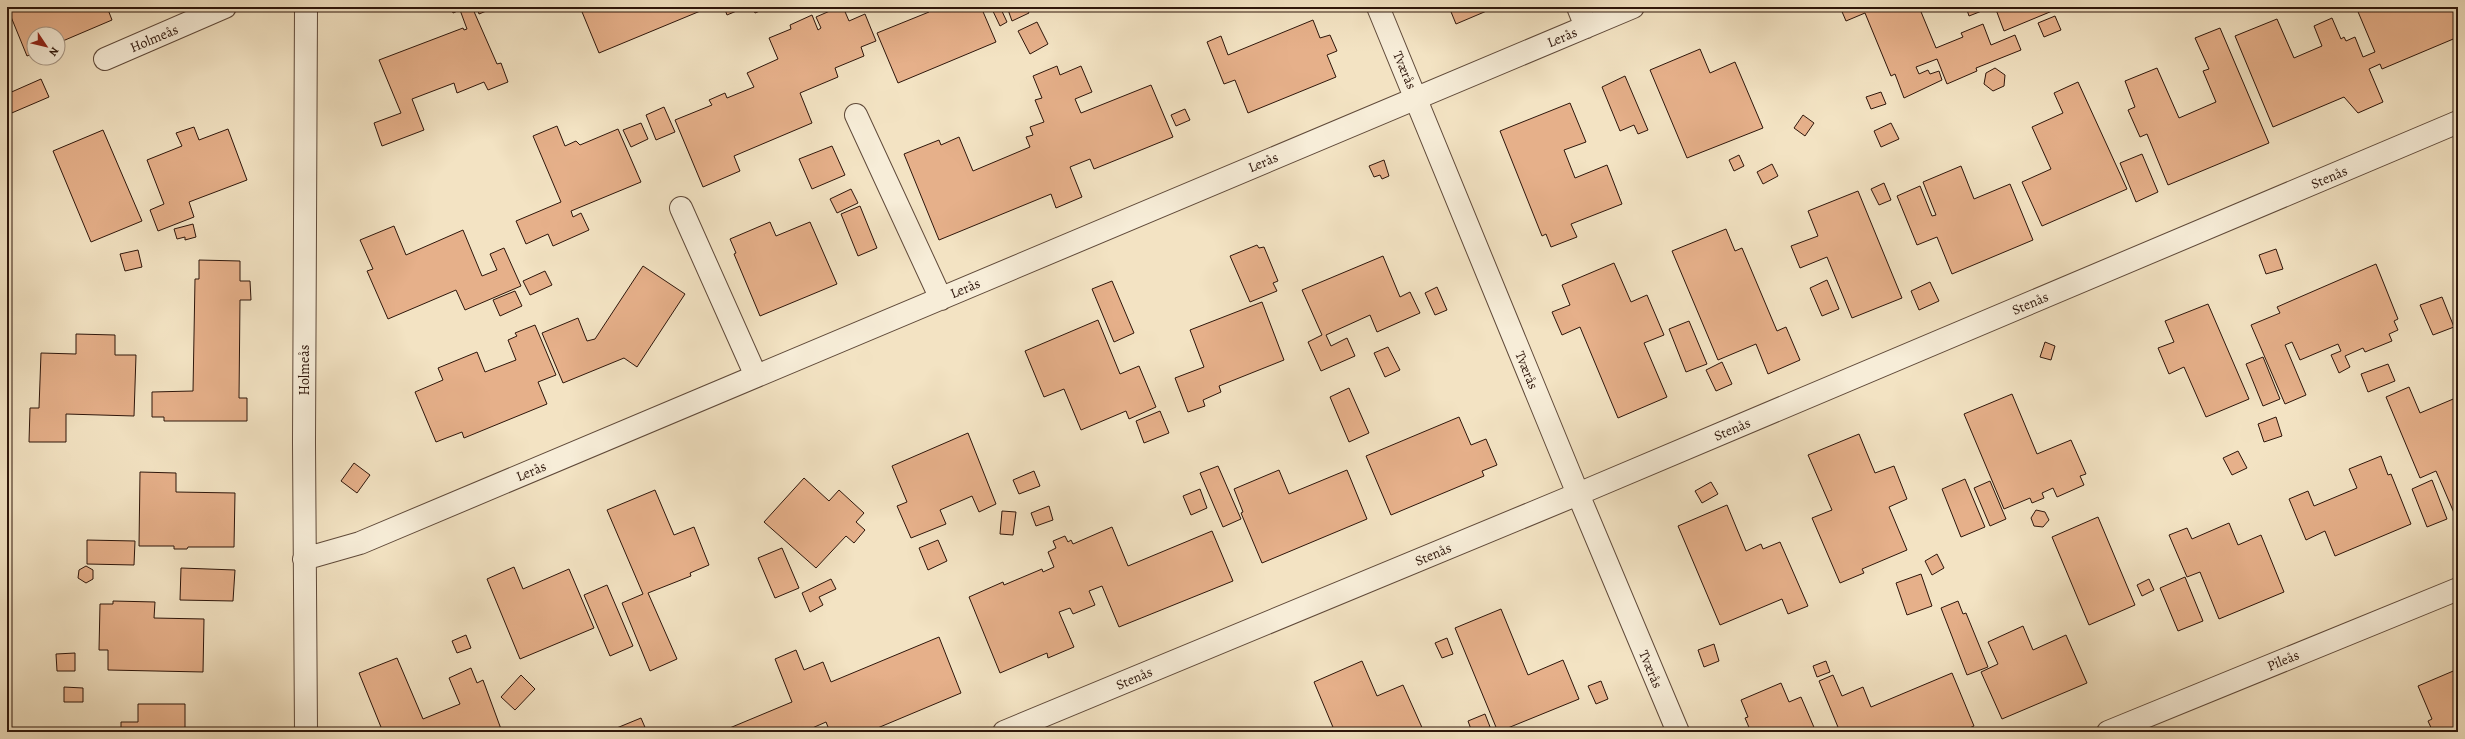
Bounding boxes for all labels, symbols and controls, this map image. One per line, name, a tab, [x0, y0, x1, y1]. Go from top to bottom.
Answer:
street label: Holmeås	[127, 20, 181, 57]
street label: Lerås	[1544, 23, 1580, 52]
north arrow	[26, 26, 66, 66]
text: N	[45, 44, 62, 59]
street label: Tværås	[1388, 48, 1421, 92]
street label: Lerås	[1245, 148, 1281, 177]
street label: Stenås	[2308, 161, 2350, 194]
street label: Lerås	[947, 274, 983, 303]
street label: Stenås	[2009, 287, 2051, 320]
street label: Holmeås	[295, 345, 314, 395]
street label: Tværås	[1510, 348, 1543, 392]
street label: Stenås	[1711, 413, 1753, 446]
street label: Lerås	[513, 457, 549, 486]
street label: Stenås	[1412, 538, 1454, 571]
street label: Pileås	[2264, 645, 2302, 676]
street label: Tværås	[1634, 647, 1667, 691]
street label: Stenås	[1113, 662, 1155, 695]

